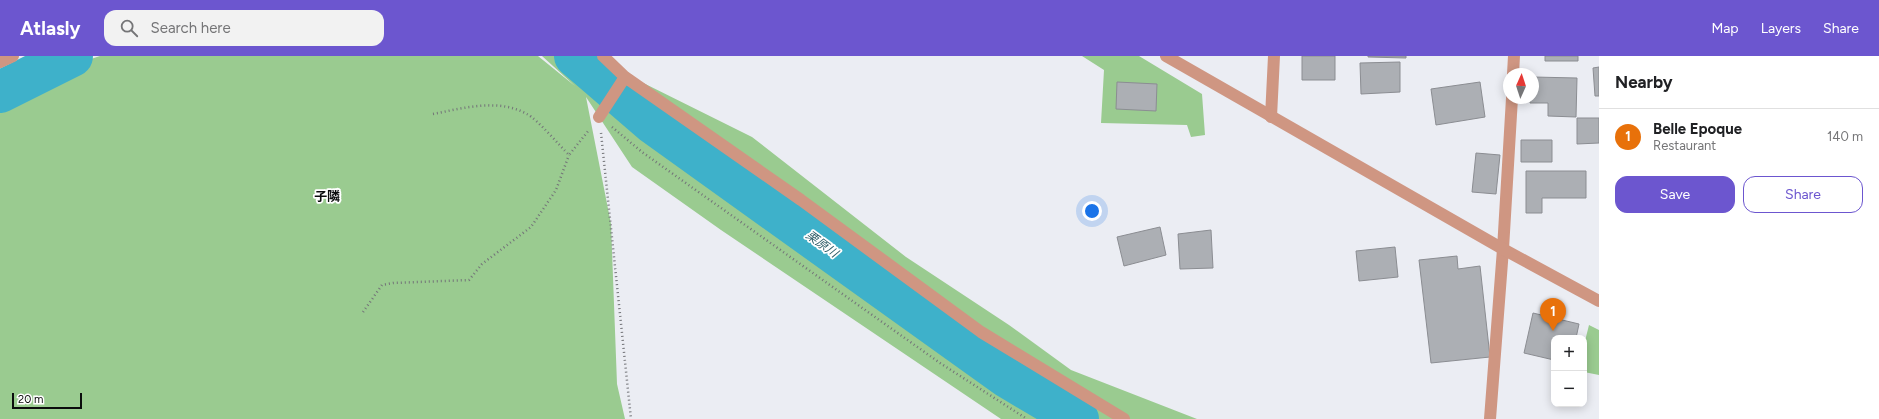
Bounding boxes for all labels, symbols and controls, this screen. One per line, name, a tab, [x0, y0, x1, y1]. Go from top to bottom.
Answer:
search box	[104, 10, 384, 46]
text: Atlasly	[20, 17, 80, 40]
icon: search	[118, 17, 140, 39]
text: Search here	[150, 19, 231, 37]
text: Map	[1711, 20, 1739, 37]
text: Layers	[1761, 20, 1801, 37]
text: Share	[1823, 20, 1859, 37]
north arrow	[1503, 68, 1539, 104]
text: Nearby	[1615, 72, 1673, 92]
text: Belle Epoque	[1653, 120, 1742, 138]
text: 1	[1625, 129, 1631, 144]
text: 140 m	[1827, 129, 1863, 144]
text: Restaurant	[1653, 138, 1716, 153]
button: Save	[1615, 176, 1735, 213]
button: Share	[1743, 176, 1863, 213]
district label: 子隣	[314, 189, 340, 204]
your location	[1082, 201, 1102, 221]
water label: 栗原川	[803, 228, 842, 261]
pin: 1	[1540, 298, 1566, 331]
map controls	[1551, 335, 1587, 407]
button: +	[1551, 335, 1587, 371]
button: −	[1551, 371, 1587, 407]
scale bar	[12, 391, 82, 410]
text: 20 m	[18, 393, 43, 406]

